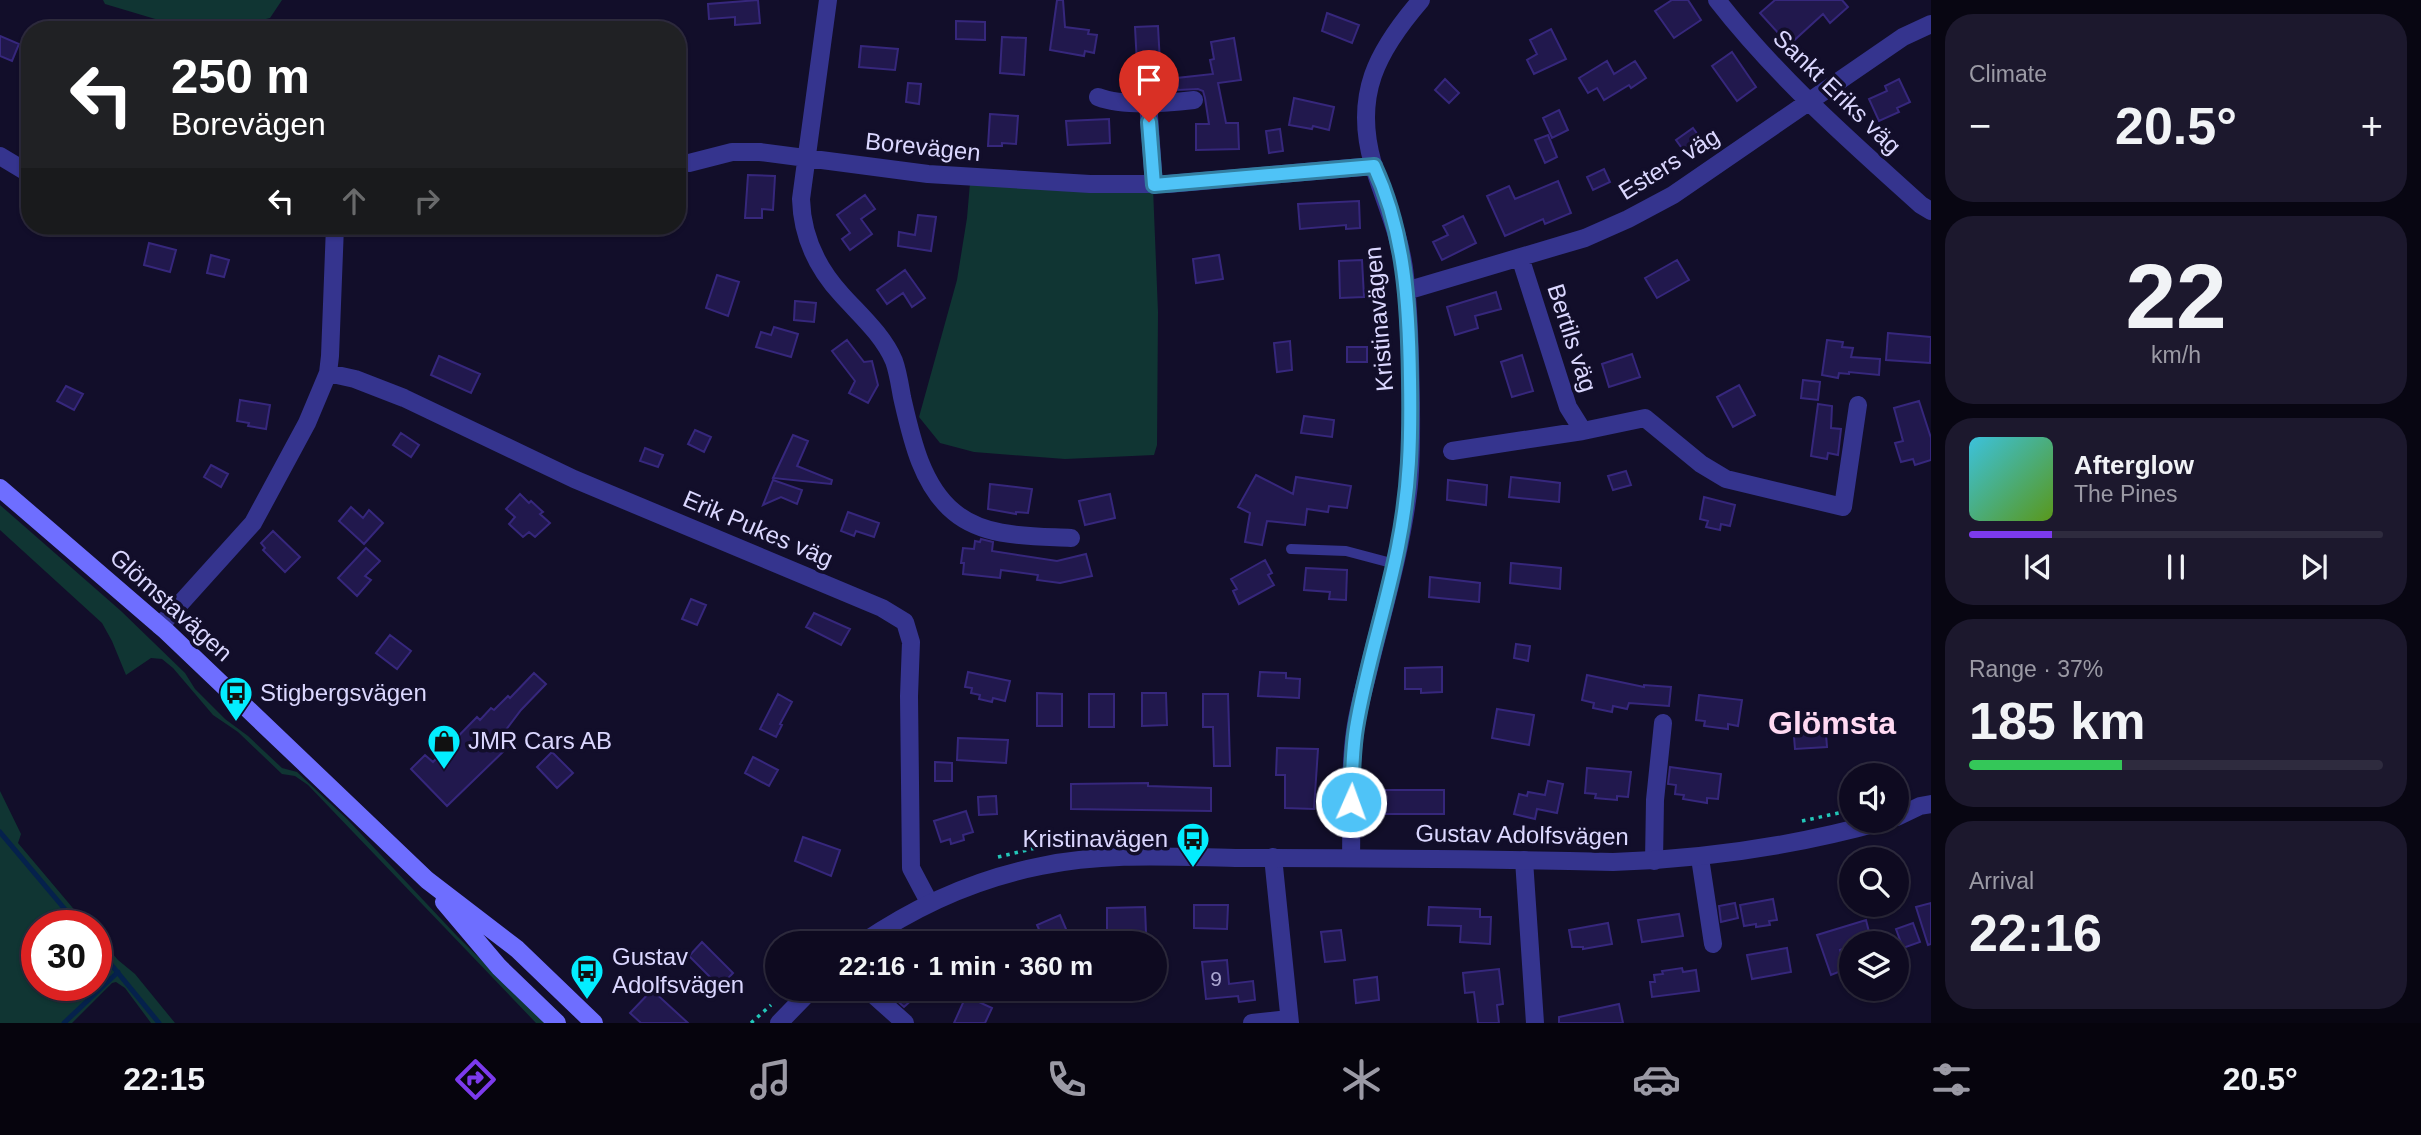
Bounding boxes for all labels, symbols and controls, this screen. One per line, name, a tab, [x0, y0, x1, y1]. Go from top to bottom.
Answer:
street label: Sankt Eriks väg	[1768, 24, 1907, 159]
icon: left	[56, 49, 147, 140]
text: 250 m	[171, 49, 310, 103]
pin	[1119, 50, 1179, 122]
icon: arrive	[1130, 61, 1168, 99]
text: Climate	[1969, 61, 2047, 87]
text: 20.5°	[2115, 97, 2237, 155]
text: −	[1969, 105, 1991, 147]
text: +	[2361, 105, 2383, 147]
text: Borevägen	[171, 106, 326, 142]
street label: Esters väg	[1614, 122, 1724, 205]
street label: Borevägen	[864, 127, 982, 166]
icon: left	[262, 182, 300, 220]
icon: ahead	[335, 182, 373, 220]
icon: right	[408, 182, 446, 220]
street label: Kristinavägen	[1359, 245, 1398, 393]
text: 22	[2125, 246, 2227, 347]
street label: Bertils väg	[1542, 280, 1603, 395]
text: km/h	[2151, 342, 2201, 368]
text: Afterglow	[2074, 450, 2194, 480]
text: The Pines	[2074, 481, 2178, 507]
street label: Erik Pukes väg	[679, 485, 837, 572]
street label: Glömstavägen	[105, 543, 238, 666]
icon: previous	[2019, 548, 2057, 586]
icon: pause	[2157, 548, 2195, 586]
icon: next	[2295, 548, 2333, 586]
text: Range · 37%	[1969, 656, 2103, 682]
bus stop icon: Stigbergsvägen	[217, 674, 255, 723]
place label: Stigbergsvägen	[260, 679, 427, 706]
text: 185 km	[1969, 692, 2145, 750]
district label: Glömsta	[1768, 705, 1896, 741]
shop icon: JMR Cars AB	[425, 722, 463, 771]
place label: JMR Cars AB	[468, 727, 612, 754]
map controls	[1839, 763, 1909, 1001]
button: sound	[1839, 763, 1909, 833]
position arrow	[1314, 765, 1388, 839]
street label: Gustav Adolfsvägen	[1415, 819, 1629, 850]
bus stop icon: Kristinavägen	[1174, 820, 1212, 869]
place label: Kristinavägen	[1023, 825, 1168, 852]
button: search	[1839, 847, 1909, 917]
text: Arrival	[1969, 868, 2034, 894]
text: 22:16	[1969, 904, 2102, 962]
speed limit sign: 30	[21, 910, 112, 1001]
button: layers	[1839, 931, 1909, 1001]
place label: Gustav Adolfsvägen	[612, 943, 744, 998]
text: 22:16 · 1 min · 360 m	[839, 951, 1093, 981]
bus stop icon: Gustav Adolfsvägen	[568, 952, 606, 1001]
house number: 9	[1210, 967, 1222, 990]
icon: directions	[451, 1055, 500, 1104]
icon: music	[746, 1055, 795, 1104]
icon: phone	[1042, 1055, 1091, 1104]
icon: climate	[1337, 1055, 1386, 1104]
icon: car	[1632, 1055, 1681, 1104]
icon: filters	[1927, 1055, 1976, 1104]
text: 22:15	[123, 1061, 205, 1097]
text: 20.5°	[2223, 1061, 2298, 1097]

